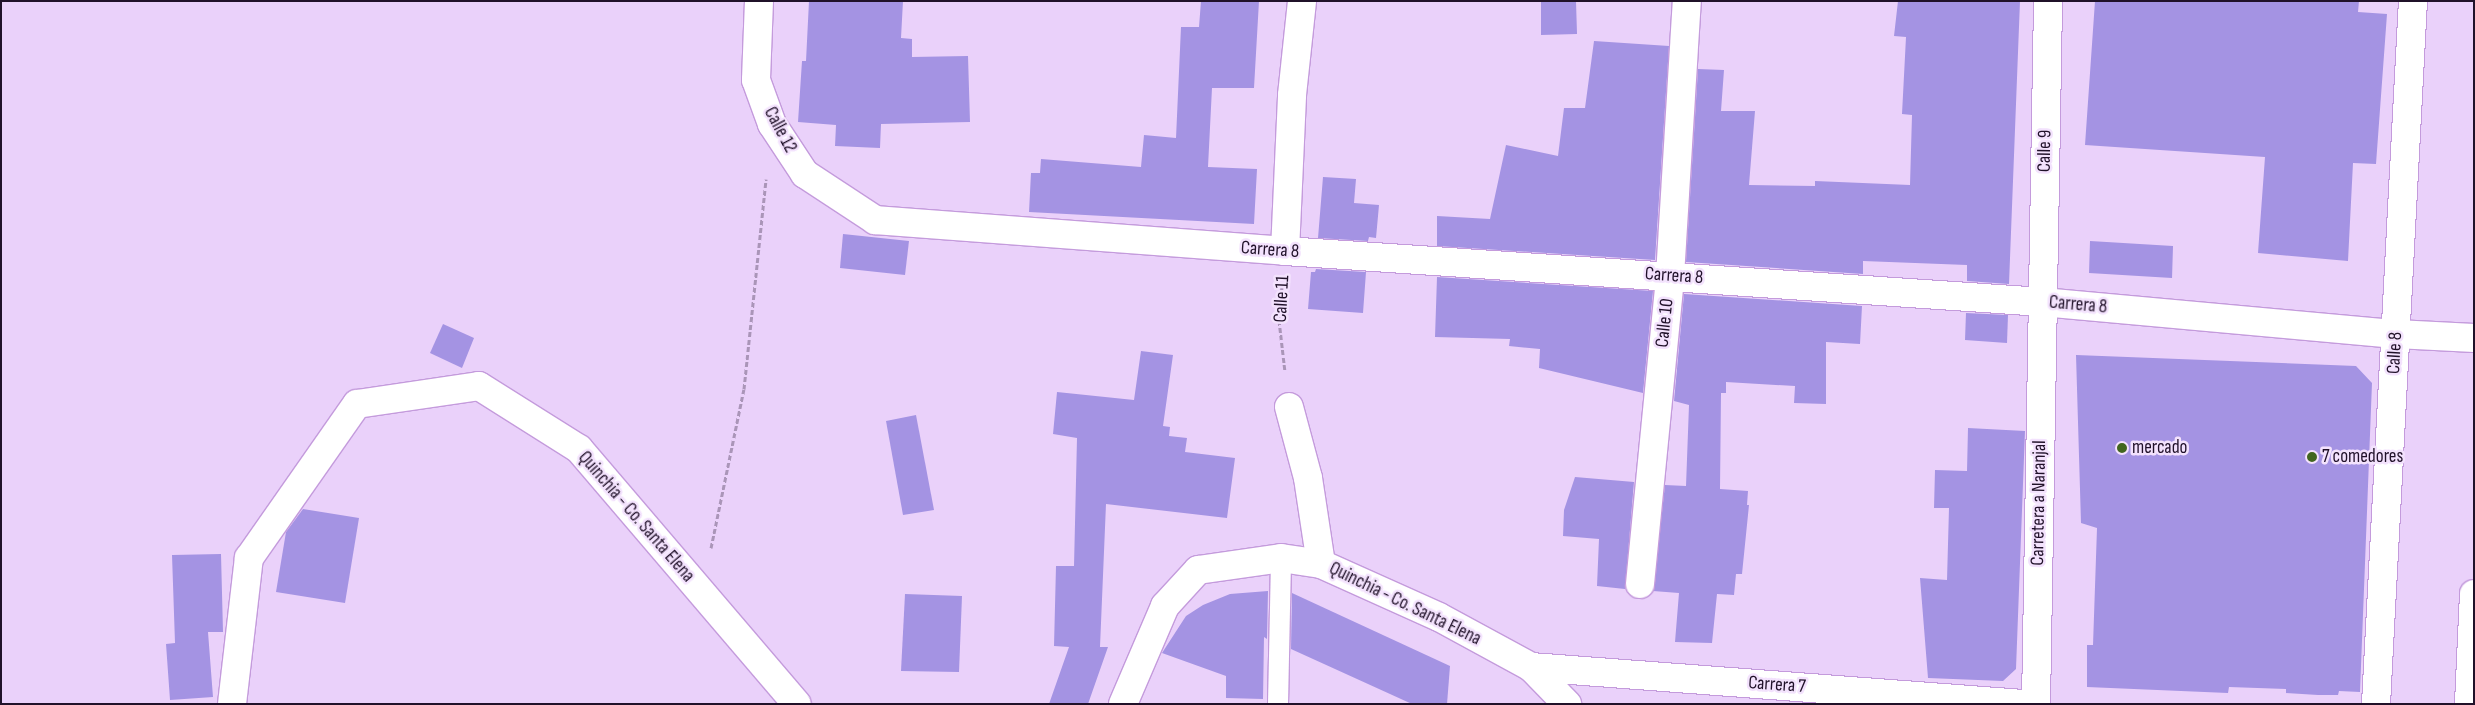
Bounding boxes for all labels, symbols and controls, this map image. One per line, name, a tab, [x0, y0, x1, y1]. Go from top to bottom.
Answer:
street label: Calle 12	[759, 103, 801, 157]
street label: Calle 9	[2033, 130, 2057, 172]
street label: Carrera 8	[1240, 237, 1300, 263]
street label: Carrera 8	[1644, 263, 1704, 289]
street label: Calle 11	[1269, 275, 1295, 323]
street label: Carrera 8	[2048, 291, 2108, 319]
street label: Calle 10	[1651, 297, 1679, 349]
street label: Calle 8	[2383, 331, 2407, 375]
place label: mercado	[2132, 437, 2187, 459]
street label: Carretera a Naranjal	[2027, 440, 2051, 566]
marker: mercado	[2116, 442, 2128, 454]
place label: 7 comedores	[2322, 446, 2403, 468]
street label: Quinchia - Co. Santa Elena	[573, 447, 699, 587]
marker: 7 comedores	[2306, 451, 2318, 463]
street label: Quinchia - Co. Santa Elena	[1325, 557, 1485, 651]
street label: Carrera 7	[1748, 672, 1806, 698]

